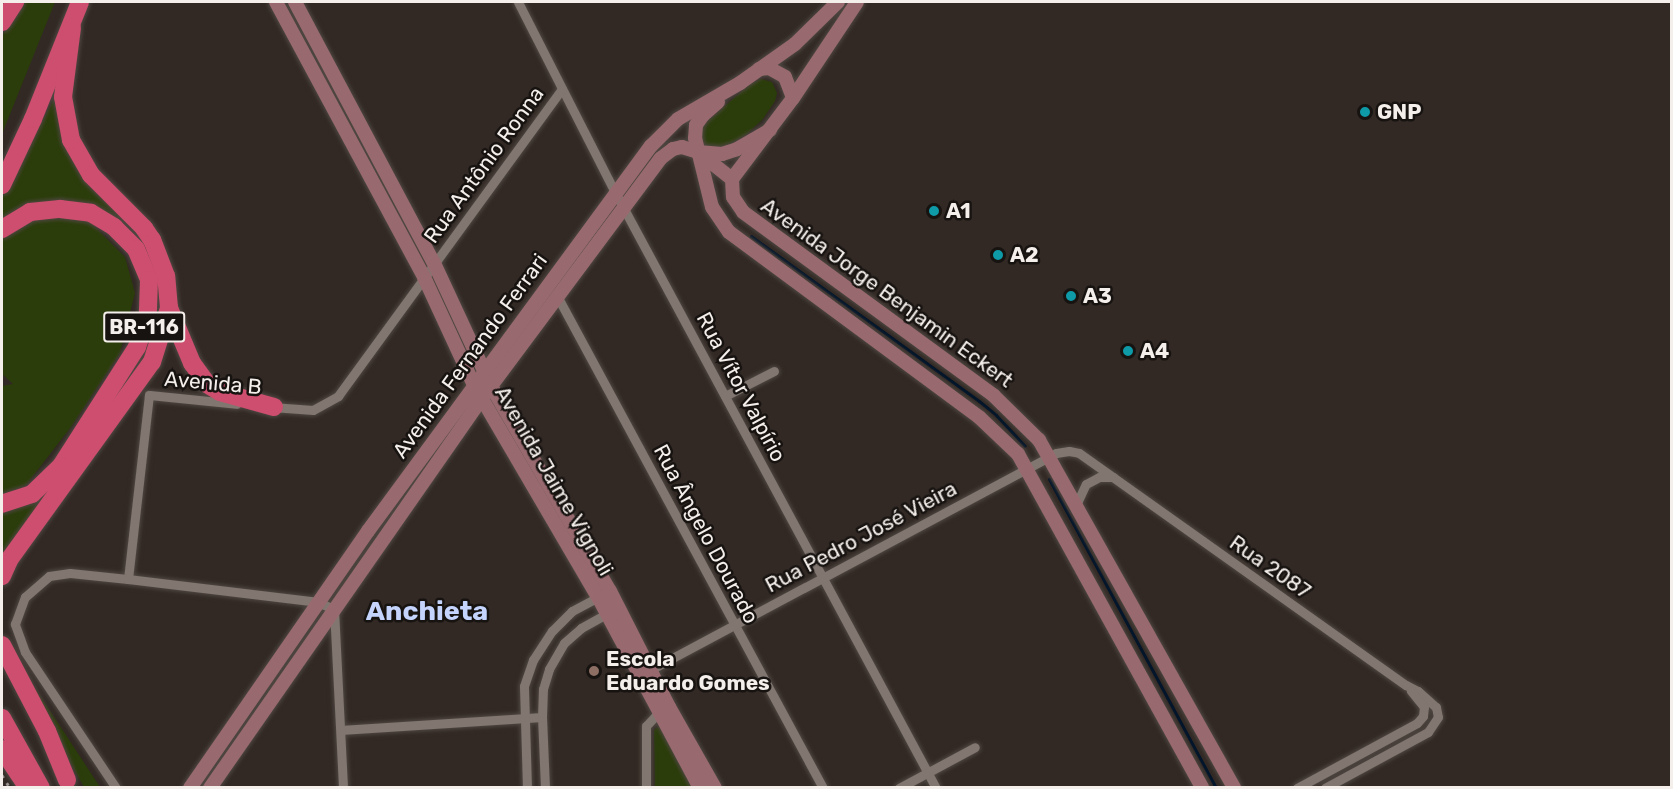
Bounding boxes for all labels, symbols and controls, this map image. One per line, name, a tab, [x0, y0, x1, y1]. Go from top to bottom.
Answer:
street label: Rua Antônio Ronna	[419, 82, 549, 248]
place label: GNP	[1377, 99, 1421, 125]
marker: GNP	[1358, 105, 1372, 119]
street label: Avenida Jorge Benjamin Eckert	[756, 193, 1018, 393]
place label: A1	[946, 198, 971, 224]
marker: A1	[927, 204, 941, 218]
place label: A2	[1010, 242, 1039, 268]
marker: A2	[991, 248, 1005, 262]
street label: Avenida Fernando Ferrari	[387, 249, 553, 463]
place label: A3	[1083, 283, 1112, 309]
marker: A3	[1064, 289, 1078, 303]
street label: Rua Vítor Valpírio	[691, 307, 791, 467]
road number: BR-116	[102, 310, 186, 344]
place label: A4	[1140, 338, 1169, 364]
marker: A4	[1121, 344, 1135, 358]
street label: Avenida B	[163, 366, 263, 400]
street label: Avenida Jaime Vignoli	[489, 382, 619, 580]
street label: Rua Ângelo Dourado	[648, 440, 764, 628]
street label: Rua Pedro José Vieira	[761, 476, 961, 598]
street label: Rua 2087	[1225, 530, 1315, 604]
district label: Anchieta	[366, 596, 488, 628]
place label: Escola Eduardo Gomes	[606, 646, 770, 696]
marker: Escola Eduardo Gomes	[587, 664, 601, 678]

